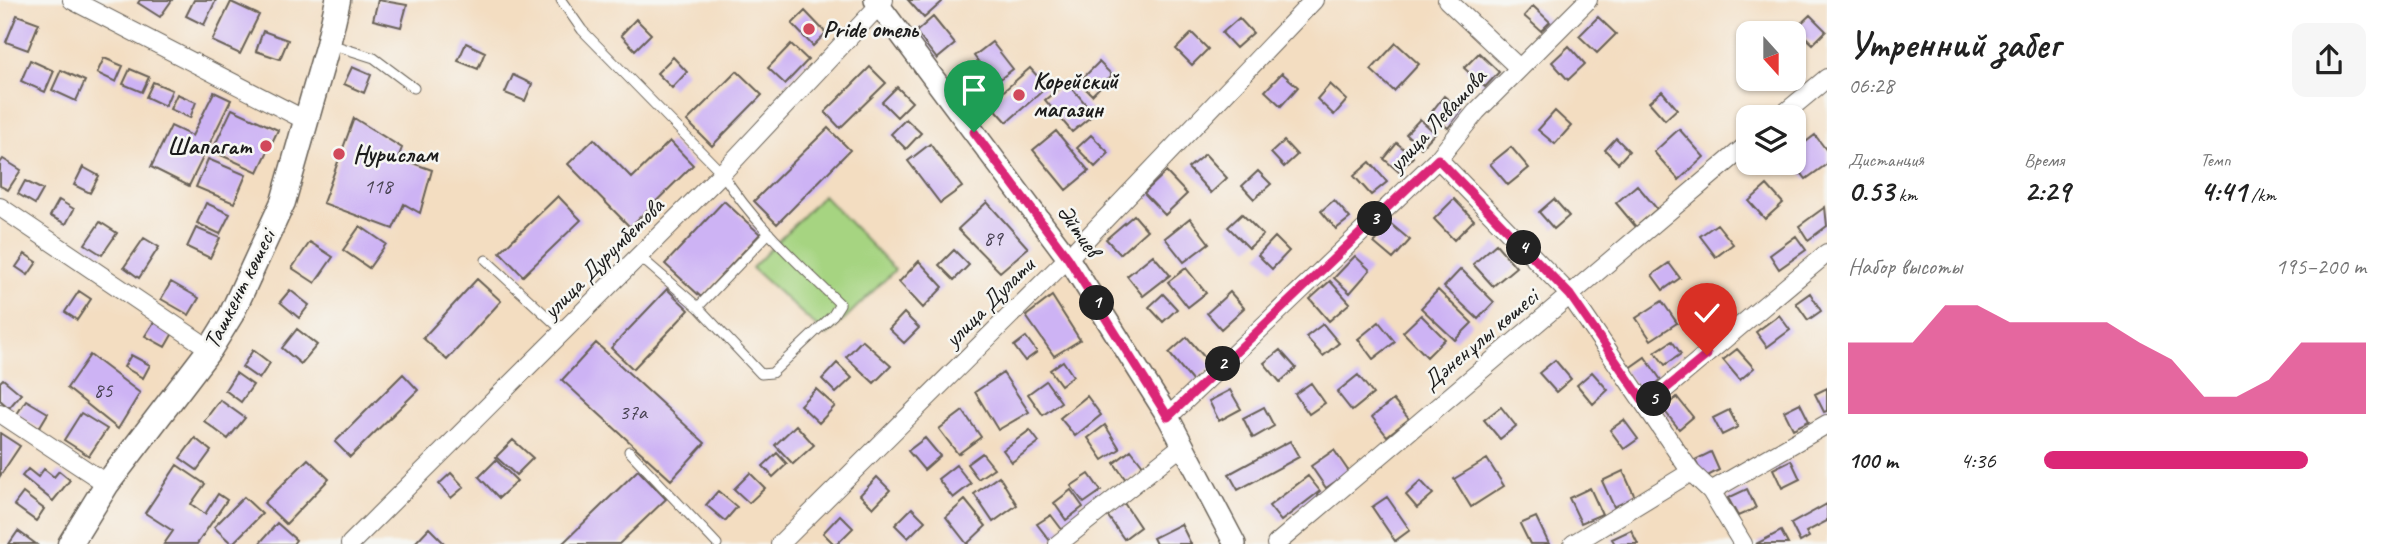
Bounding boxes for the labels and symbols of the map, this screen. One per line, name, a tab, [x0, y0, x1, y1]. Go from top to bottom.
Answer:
place label: Pride отель	[823, 14, 920, 44]
marker: Pride отель	[801, 21, 817, 37]
north arrow	[1736, 21, 1806, 91]
pin	[944, 60, 1004, 132]
street label: улица Левашова	[1380, 61, 1494, 179]
place label: Корейский магазин	[1033, 66, 1120, 124]
marker: Корейский магазин	[1011, 87, 1027, 103]
place label: Шапагат	[167, 131, 252, 161]
marker: Шапагат	[258, 138, 274, 154]
place label: Нурислам	[353, 139, 439, 169]
marker: Нурислам	[331, 146, 347, 162]
house number: 118	[364, 173, 395, 199]
street label: улица Дурумбетова	[535, 190, 671, 326]
street label: Әйтиев	[1050, 198, 1110, 266]
pin: 3	[1358, 202, 1392, 236]
street label: Ташкент көшесі	[196, 222, 283, 354]
house number: 89	[984, 225, 1004, 251]
pin: 4	[1506, 230, 1542, 266]
street label: улица Дулати	[936, 249, 1042, 355]
street label: Дәненұлы көшесі	[1416, 280, 1546, 396]
pin	[1677, 283, 1737, 355]
pin: 1	[1080, 286, 1114, 320]
pin: 2	[1206, 346, 1240, 382]
house number: 85	[94, 377, 114, 403]
pin: 5	[1636, 382, 1672, 416]
house number: 37а	[619, 399, 649, 425]

